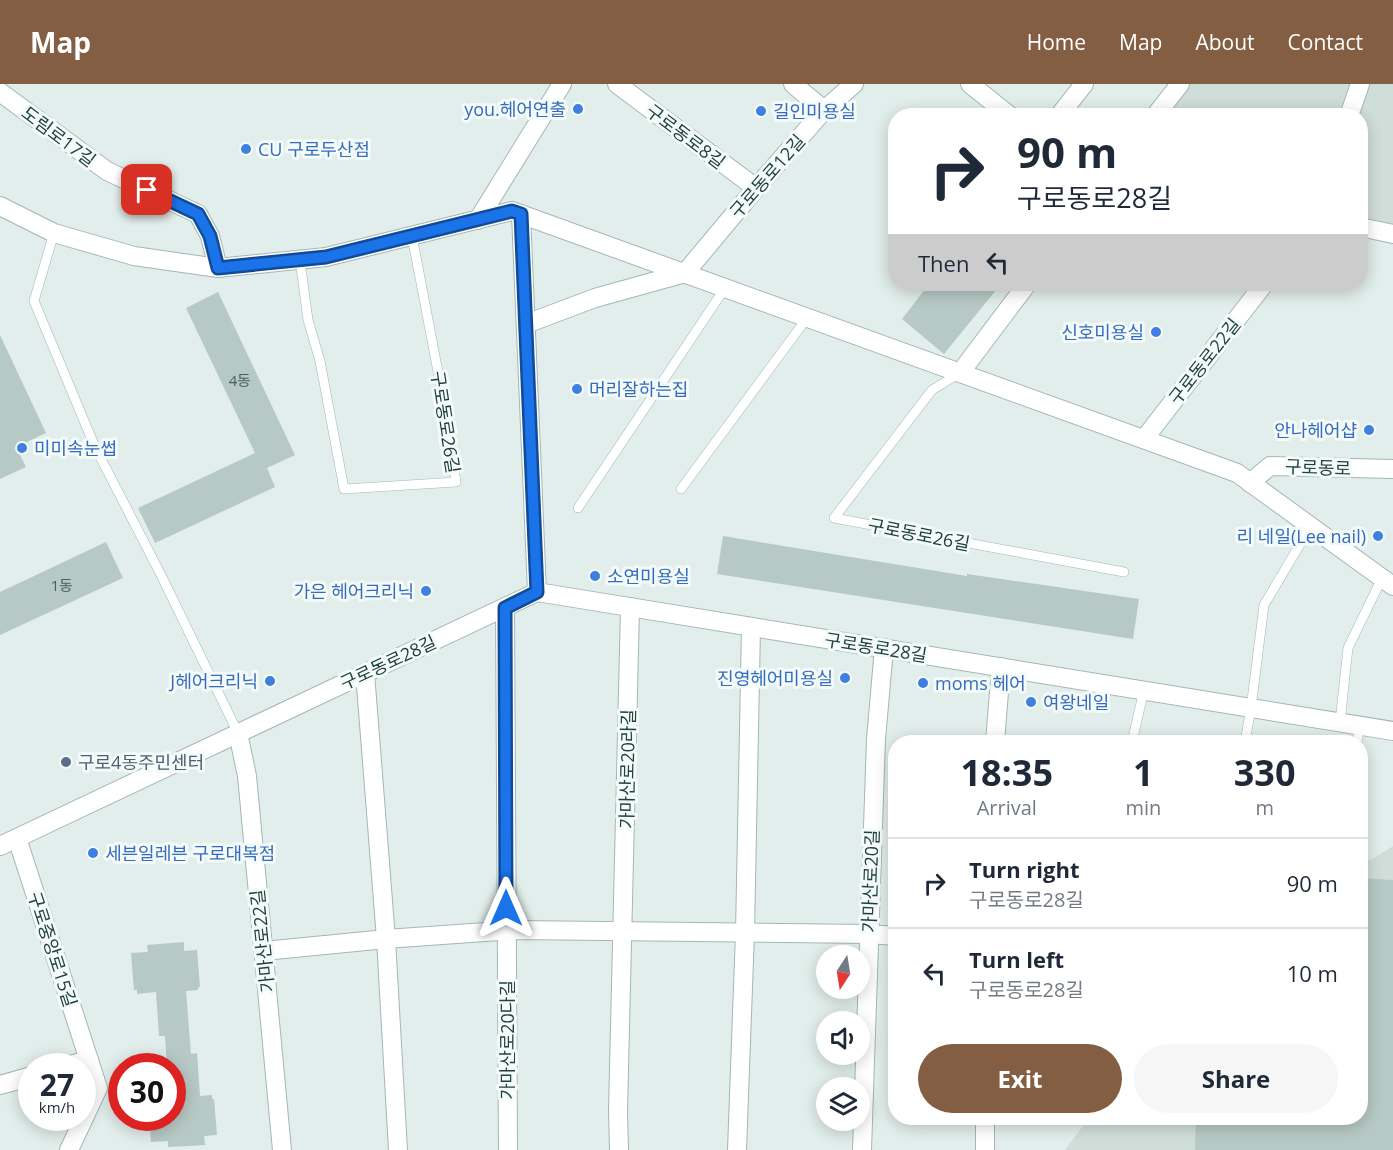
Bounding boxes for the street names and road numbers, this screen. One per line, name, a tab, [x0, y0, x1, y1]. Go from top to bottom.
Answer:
street label: 구로동로8길	[642, 98, 730, 174]
street label: 도림로17길	[17, 100, 101, 172]
street label: 구로동로12길	[724, 129, 810, 223]
street label: 구로동로22길	[1163, 313, 1245, 409]
street label: 구로동로26길	[426, 369, 466, 475]
street label: 구로동로	[1284, 454, 1352, 480]
street label: 구로동로26길	[866, 512, 972, 556]
street label: 구로동로28길	[823, 627, 929, 667]
street label: 구로동로28길	[336, 629, 440, 695]
street label: 가마산로20라길	[614, 709, 640, 829]
street label: 가마산로20길	[856, 829, 884, 933]
street label: 구로중앙로15길	[23, 888, 83, 1010]
street label: 가마산로22길	[245, 888, 279, 994]
street label: 가마산로20다길	[495, 980, 519, 1100]

